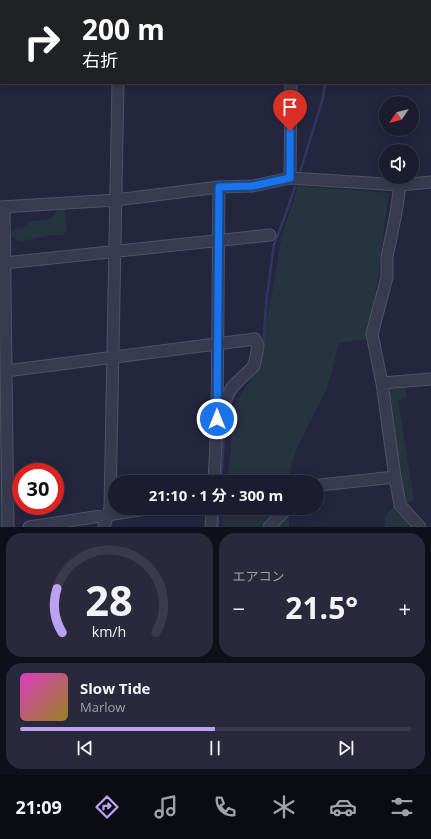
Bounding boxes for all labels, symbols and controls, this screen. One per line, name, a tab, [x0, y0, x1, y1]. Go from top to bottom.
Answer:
text: 200 m	[82, 10, 165, 48]
icon: right	[16, 16, 68, 68]
text: 右折	[82, 48, 118, 72]
pin	[273, 90, 307, 131]
icon: arrive	[279, 96, 301, 118]
north arrow	[379, 96, 419, 136]
map controls	[379, 96, 419, 184]
button: sound	[379, 144, 419, 184]
position arrow	[196, 398, 238, 440]
speed limit sign: 30	[12, 463, 64, 515]
text: 21:10 · 1 分 · 300 m	[149, 485, 283, 505]
text: エアコン	[233, 567, 285, 585]
text: 28	[85, 572, 133, 628]
text: 21.5°	[285, 587, 358, 628]
text: −	[233, 593, 245, 623]
text: +	[398, 593, 411, 623]
text: km/h	[92, 622, 127, 641]
text: Slow Tide	[80, 678, 150, 698]
text: Marlow	[80, 698, 125, 716]
icon: previous	[74, 737, 96, 759]
icon: pause	[204, 737, 226, 759]
icon: next	[335, 737, 357, 759]
icon: directions	[93, 793, 121, 821]
icon: music	[152, 793, 180, 821]
icon: phone	[211, 793, 239, 821]
icon: climate	[270, 793, 298, 821]
icon: car	[329, 793, 357, 821]
icon: filters	[388, 793, 416, 821]
text: 21:09	[15, 795, 62, 819]

